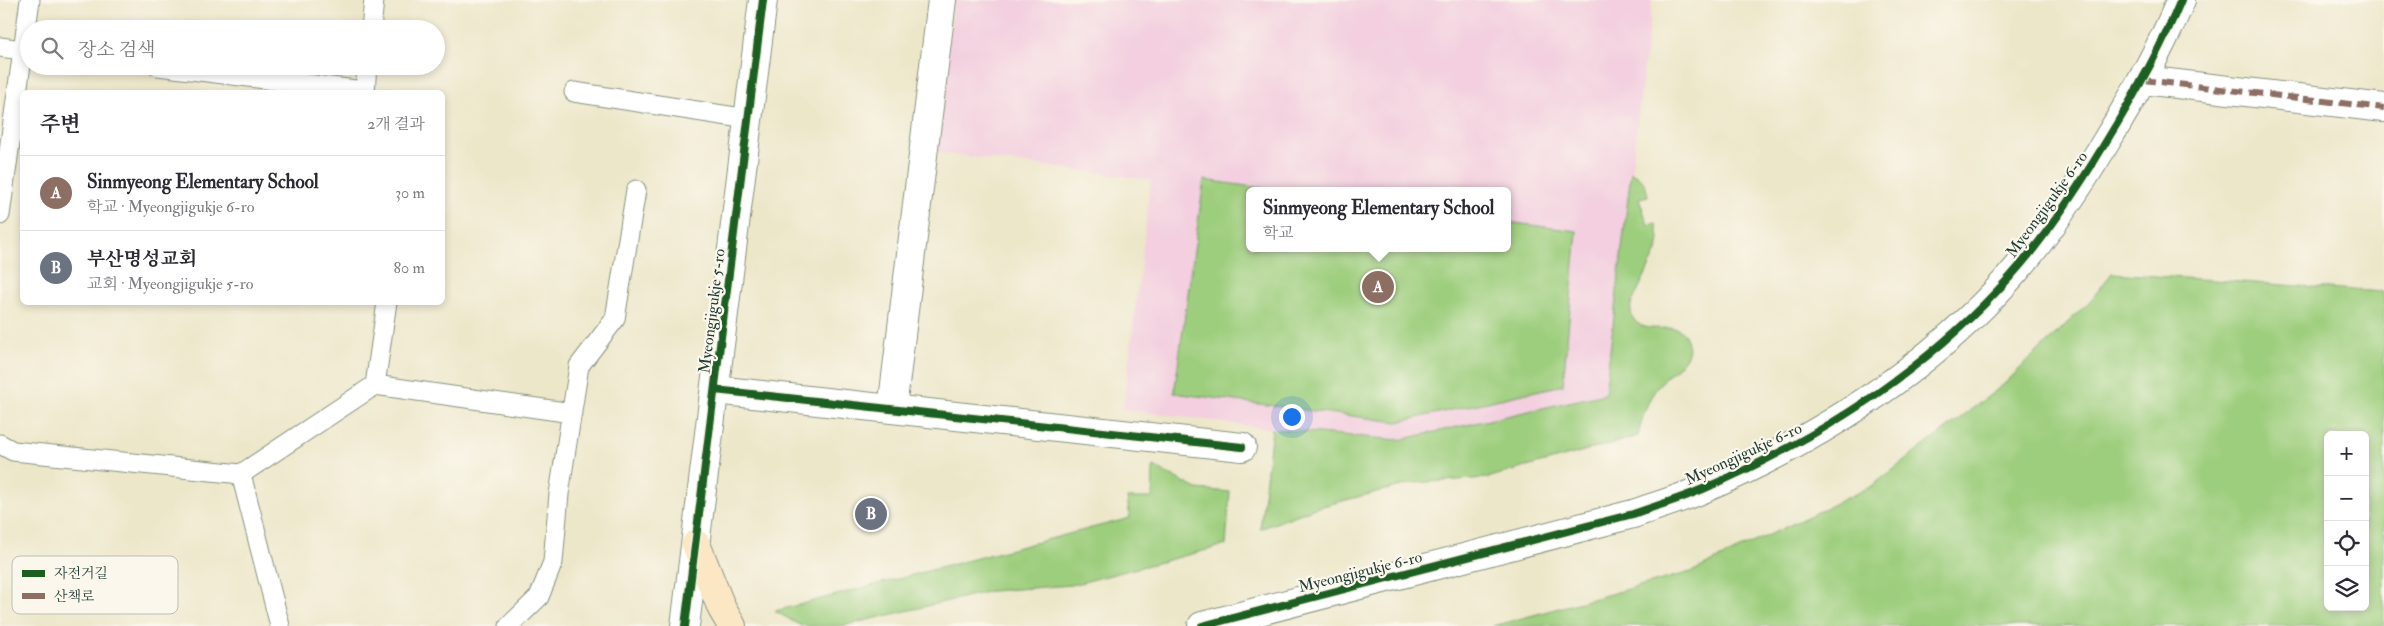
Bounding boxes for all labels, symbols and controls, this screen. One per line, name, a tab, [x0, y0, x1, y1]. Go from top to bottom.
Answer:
search box	[20, 20, 445, 75]
icon: search	[38, 34, 66, 62]
text: 장소 검색	[78, 38, 155, 62]
text: 주변	[40, 111, 81, 138]
text: 2개 결과	[367, 114, 425, 134]
street label: Myeongjigukje 6-ro	[2001, 147, 2092, 262]
text: Sinmyeong Elementary School	[87, 170, 319, 194]
text: A	[51, 183, 61, 203]
text: 30 m	[395, 183, 425, 203]
popup	[1246, 187, 1511, 252]
text: Sinmyeong Elementary School	[1263, 196, 1494, 220]
text: 학교 · Myeongjigukje 6-ro	[87, 197, 254, 217]
text: 학교	[1263, 223, 1294, 243]
text: 부산명성교회	[87, 247, 197, 271]
street label: Myeongjigukje 5-ro	[694, 247, 730, 375]
text: B	[51, 258, 61, 278]
text: 80 m	[394, 258, 425, 278]
pin: A	[1362, 268, 1394, 306]
text: 교회 · Myeongjigukje 5-ro	[87, 274, 253, 294]
your location	[1279, 404, 1305, 430]
street label: Myeongjigukje 6-ro	[1682, 418, 1805, 490]
map controls	[2324, 431, 2369, 611]
button: +	[2324, 431, 2369, 476]
button: −	[2324, 476, 2369, 521]
pin: B	[855, 495, 887, 533]
button: locate	[2324, 521, 2369, 566]
street label: Myeongjigukje 6-ro	[1296, 547, 1424, 597]
legend	[12, 556, 178, 614]
text: 자전거길	[54, 565, 108, 582]
button: layers	[2324, 566, 2369, 611]
text: 산책로	[54, 588, 95, 605]

